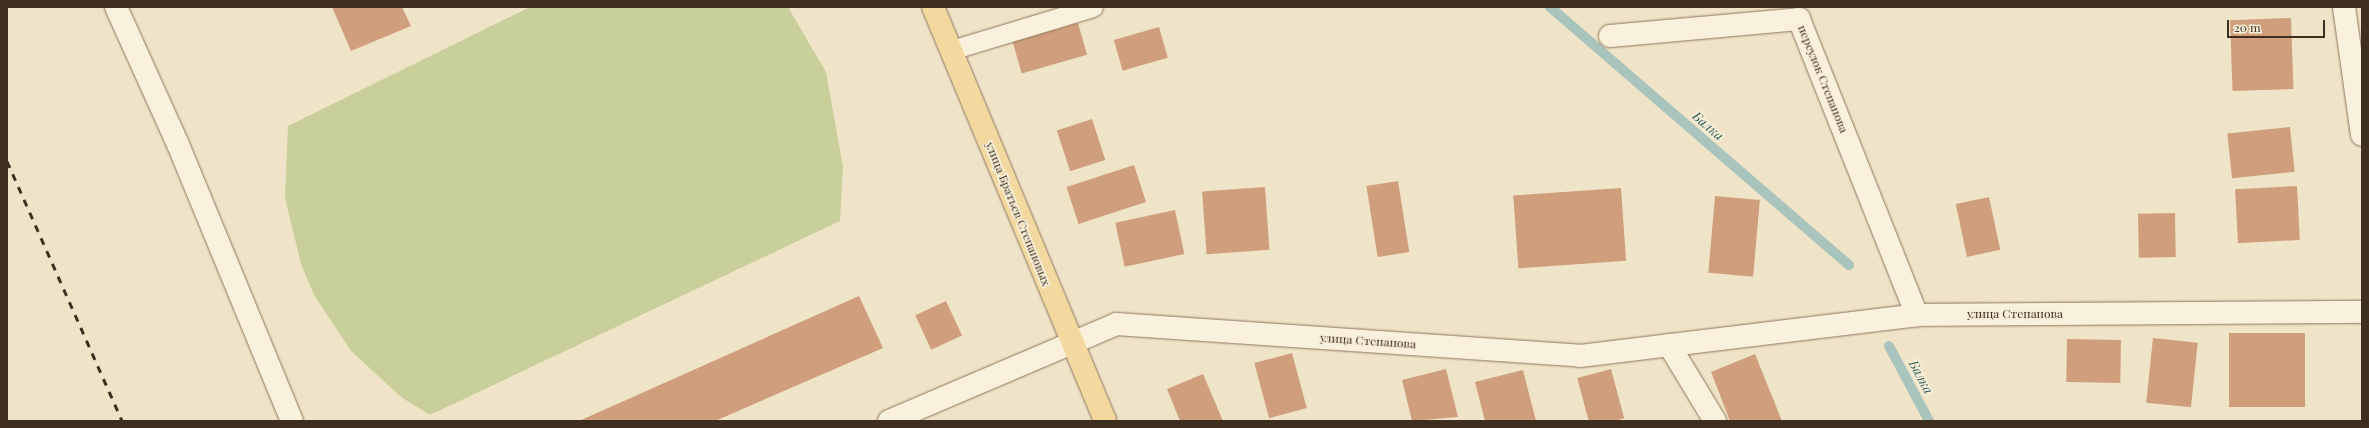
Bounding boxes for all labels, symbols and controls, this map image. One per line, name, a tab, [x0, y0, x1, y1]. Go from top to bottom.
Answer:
scale bar	[2229, 12, 2327, 38]
text: 20 m	[2234, 19, 2261, 35]
street label: переулок Степанова	[1795, 23, 1851, 135]
water label: Балка	[1689, 108, 1727, 144]
street label: улица Братьев Степановых	[982, 140, 1054, 288]
street label: улица Степанова	[1967, 307, 2063, 321]
street label: улица Степанова	[1320, 330, 1416, 352]
water label: Балка	[1906, 357, 1936, 397]

